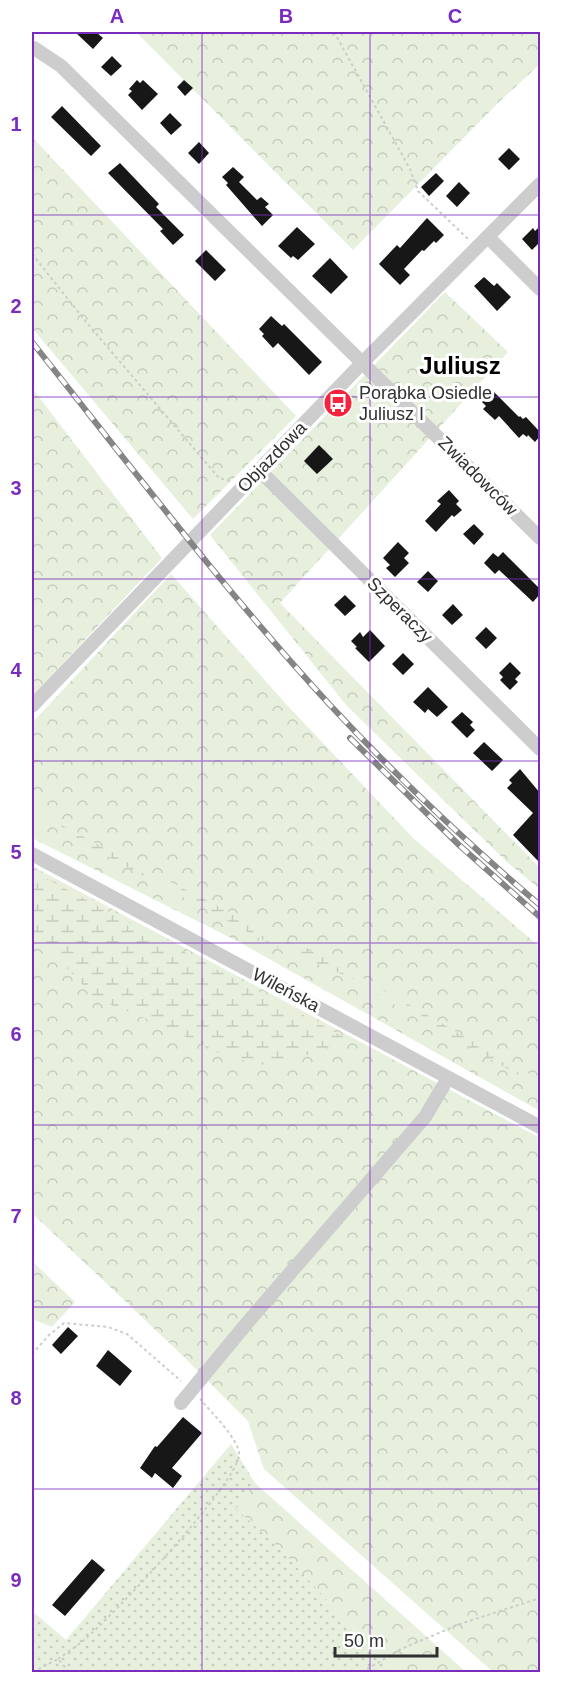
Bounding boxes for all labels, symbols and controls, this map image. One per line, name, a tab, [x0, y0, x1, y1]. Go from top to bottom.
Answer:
text: A	[110, 5, 124, 27]
text: B	[279, 5, 293, 27]
text: C	[448, 5, 462, 27]
text: 1	[10, 113, 22, 135]
text: 2	[10, 295, 22, 317]
district label: Juliusz	[419, 352, 501, 379]
place label: Porąbka Osiedle Juliusz I	[359, 383, 492, 424]
bus stop icon: Porąbka Osiedle Juliusz I	[322, 387, 354, 419]
street label: Objazdowa	[234, 417, 311, 496]
street label: Zwiadowców	[434, 432, 522, 520]
text: 3	[10, 477, 22, 499]
street label: Szperaczy	[363, 573, 437, 647]
text: 4	[10, 659, 22, 681]
text: 5	[10, 841, 22, 863]
street label: Wileńska	[249, 964, 324, 1016]
text: 6	[10, 1023, 22, 1045]
text: 7	[10, 1205, 22, 1227]
text: 8	[10, 1387, 22, 1409]
text: 9	[10, 1569, 22, 1591]
scale bar	[335, 1620, 437, 1658]
text: 50 m	[344, 1631, 384, 1651]

